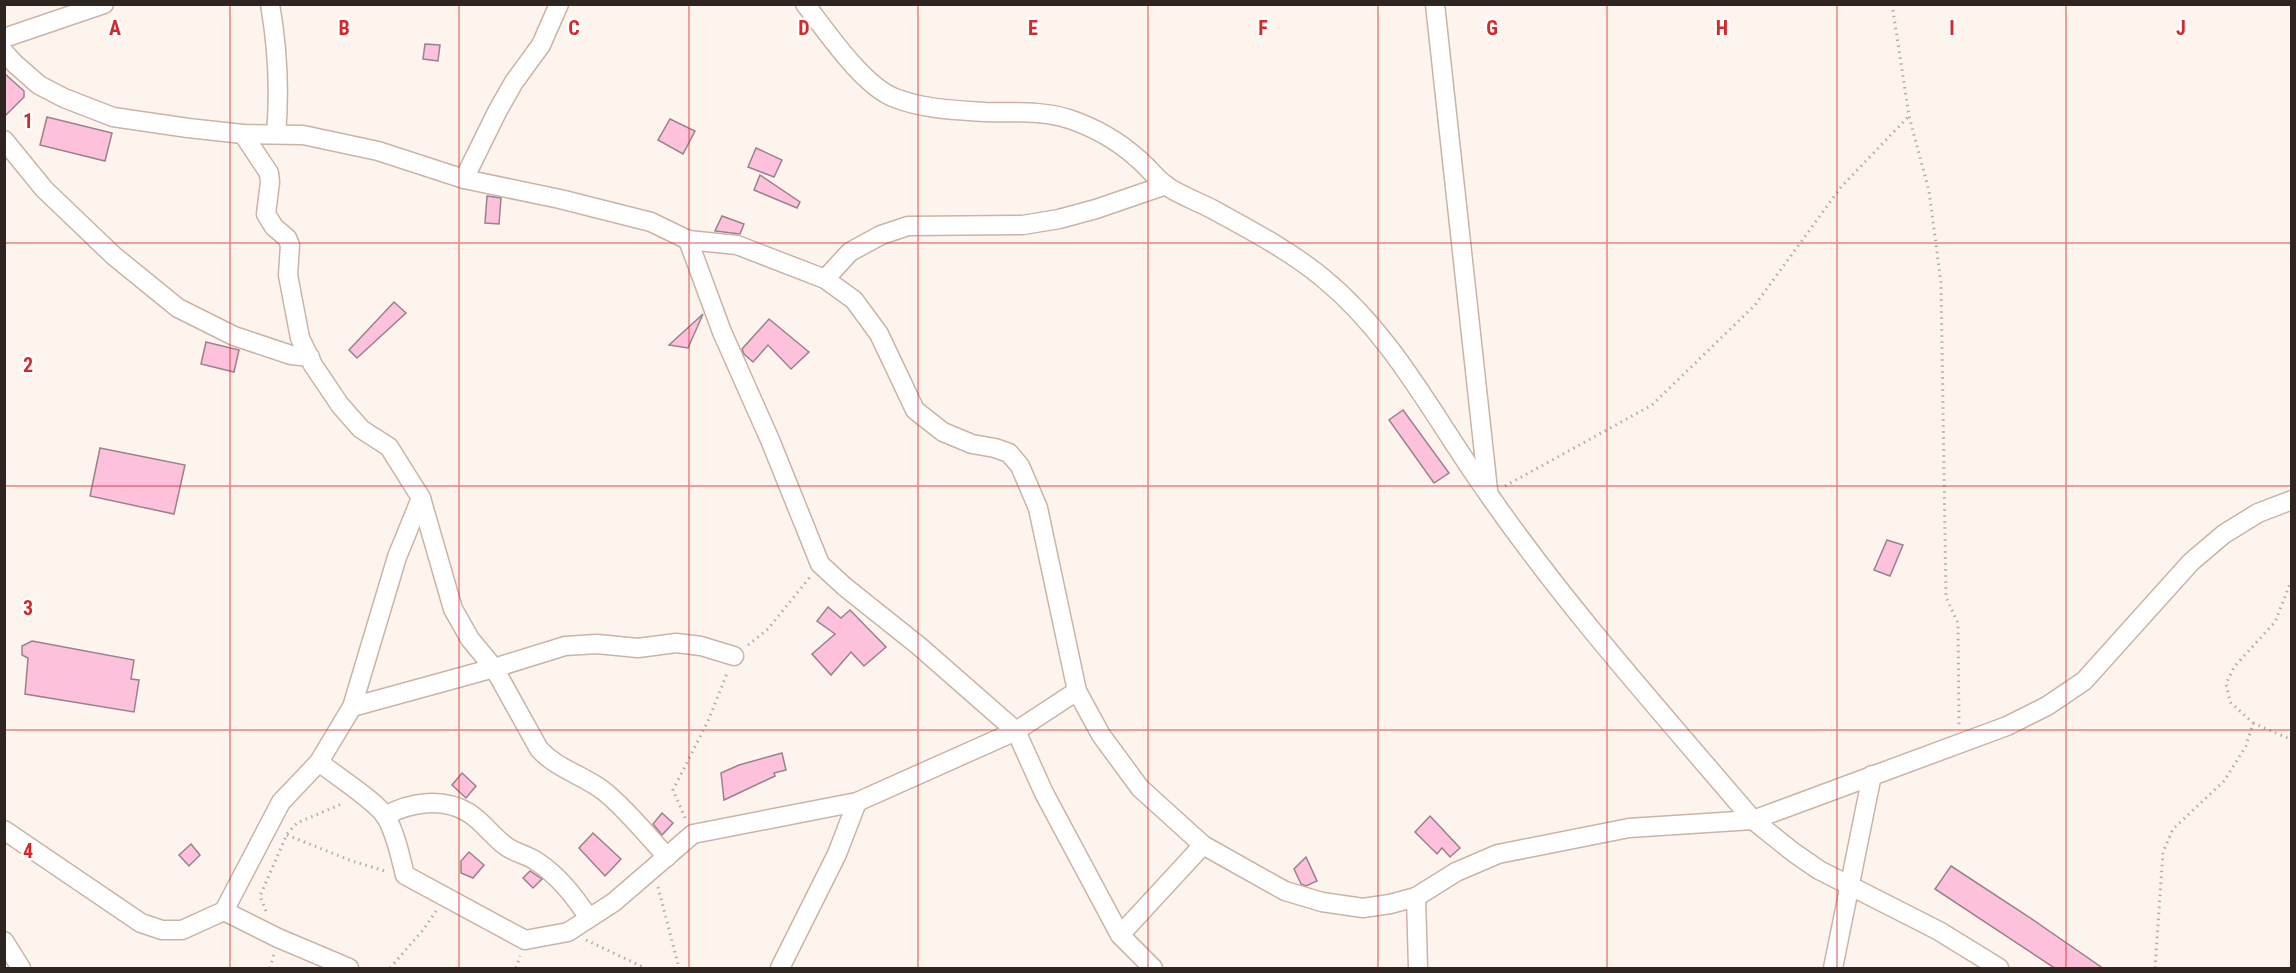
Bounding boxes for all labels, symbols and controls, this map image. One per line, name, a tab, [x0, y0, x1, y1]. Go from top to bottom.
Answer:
text: A	[109, 16, 121, 40]
text: B	[338, 16, 350, 40]
text: C	[568, 16, 580, 40]
text: D	[798, 16, 810, 40]
text: E	[1028, 16, 1038, 40]
text: F	[1258, 16, 1268, 40]
text: G	[1486, 16, 1498, 40]
text: H	[1716, 16, 1728, 40]
text: I	[1949, 16, 1955, 40]
text: J	[2176, 16, 2186, 40]
text: 1	[23, 109, 33, 133]
text: 2	[23, 353, 33, 377]
text: 3	[23, 596, 33, 620]
text: 4	[23, 839, 33, 863]

